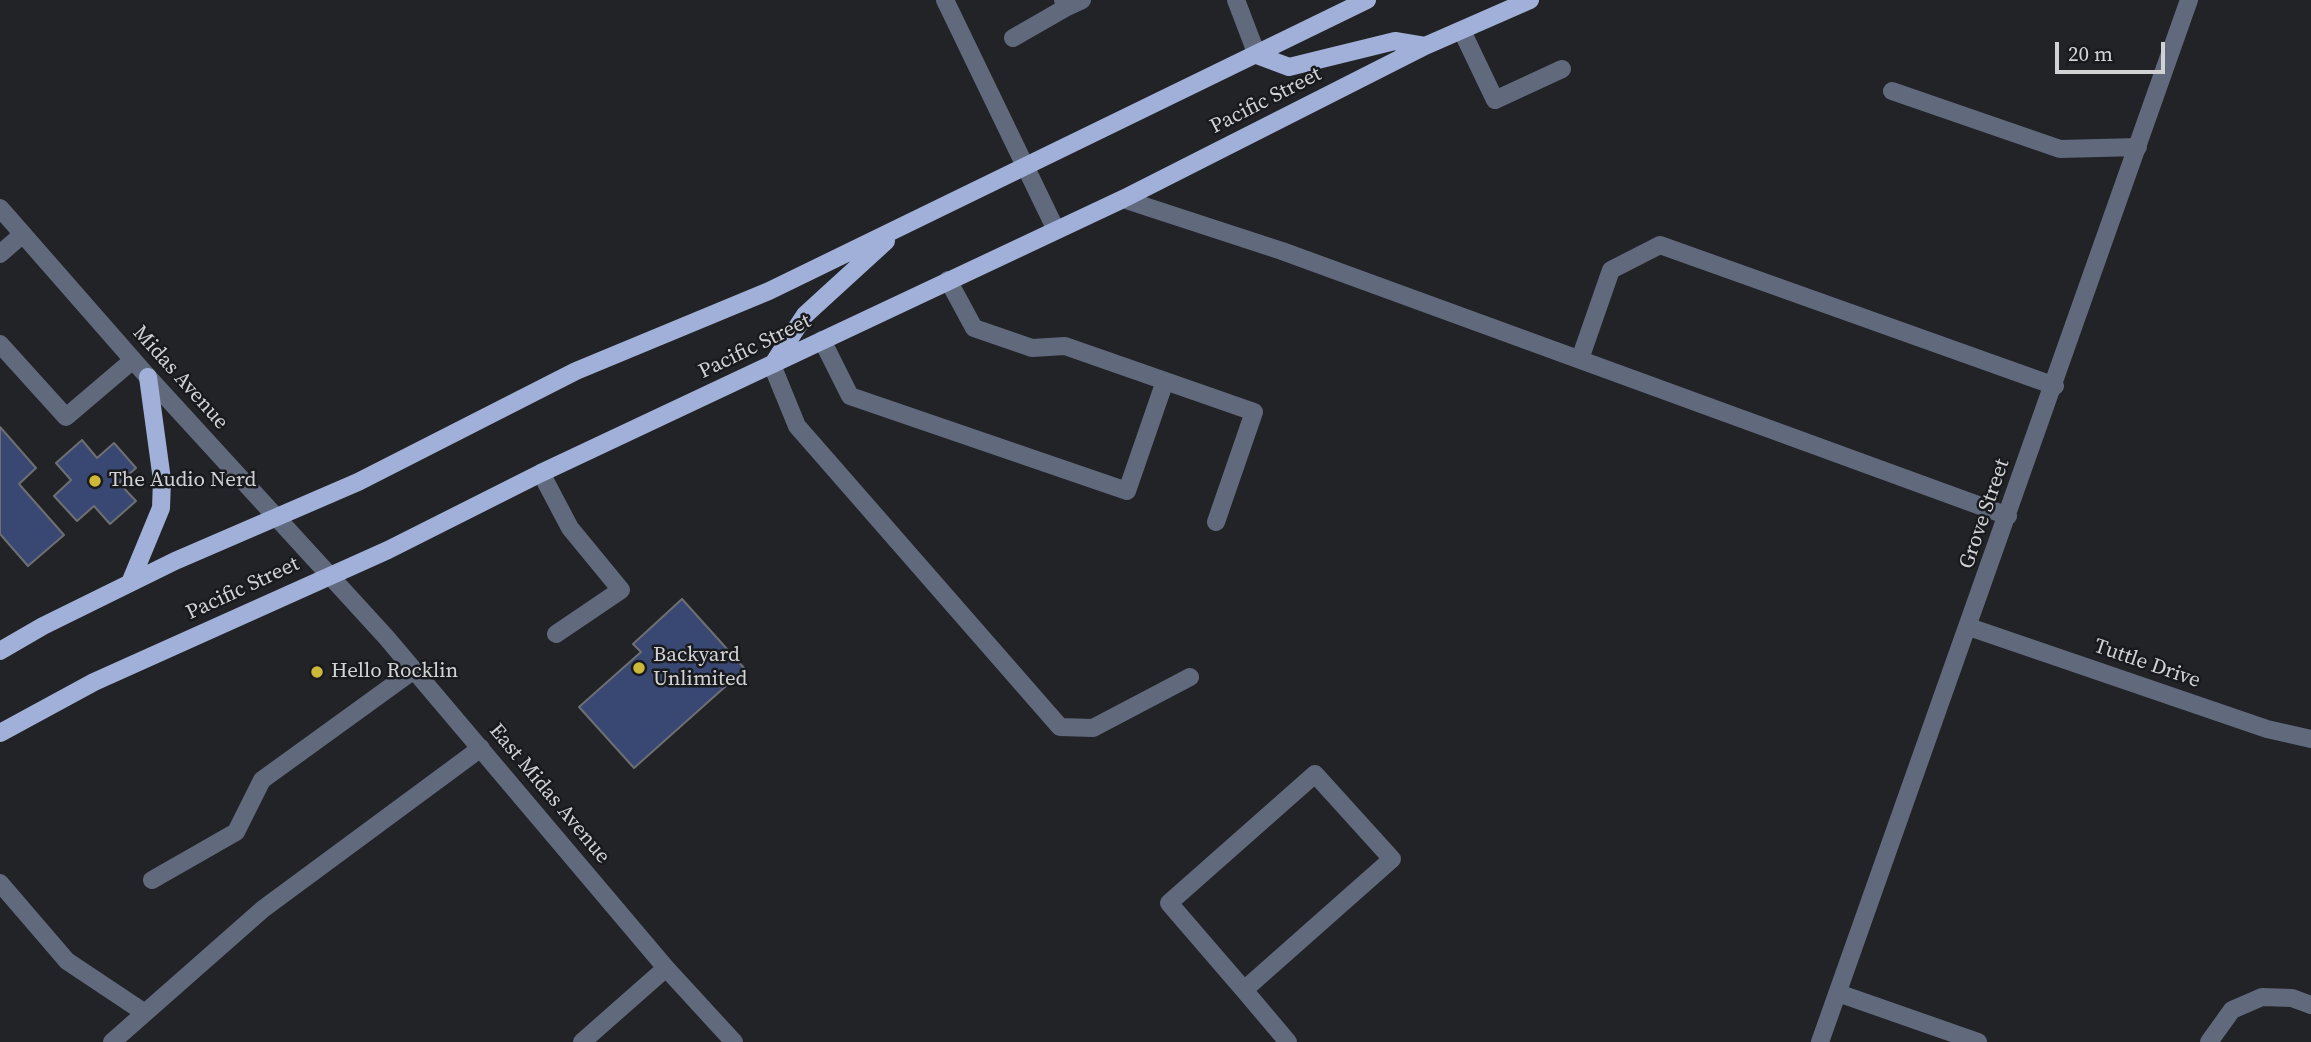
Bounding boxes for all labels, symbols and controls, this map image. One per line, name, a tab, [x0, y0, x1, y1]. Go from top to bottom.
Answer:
scale bar	[2059, 28, 2169, 72]
text: 20 m	[2068, 39, 2113, 68]
street label: Pacific Street	[1206, 62, 1326, 140]
street label: Pacific Street	[695, 309, 815, 385]
street label: Midas Avenue	[127, 321, 233, 435]
street label: Grove Street	[1954, 456, 2016, 572]
place label: The Audio Nerd	[109, 468, 257, 494]
marker: The Audio Nerd	[87, 473, 103, 489]
street label: Pacific Street	[183, 552, 303, 626]
street label: Tuttle Drive	[2091, 634, 2203, 694]
place label: Backyard Unlimited	[653, 643, 747, 693]
place label: Hello Rocklin	[331, 659, 458, 685]
marker: Backyard Unlimited	[631, 660, 647, 676]
marker: Hello Rocklin	[309, 664, 325, 680]
street label: East Midas Avenue	[483, 719, 615, 869]

